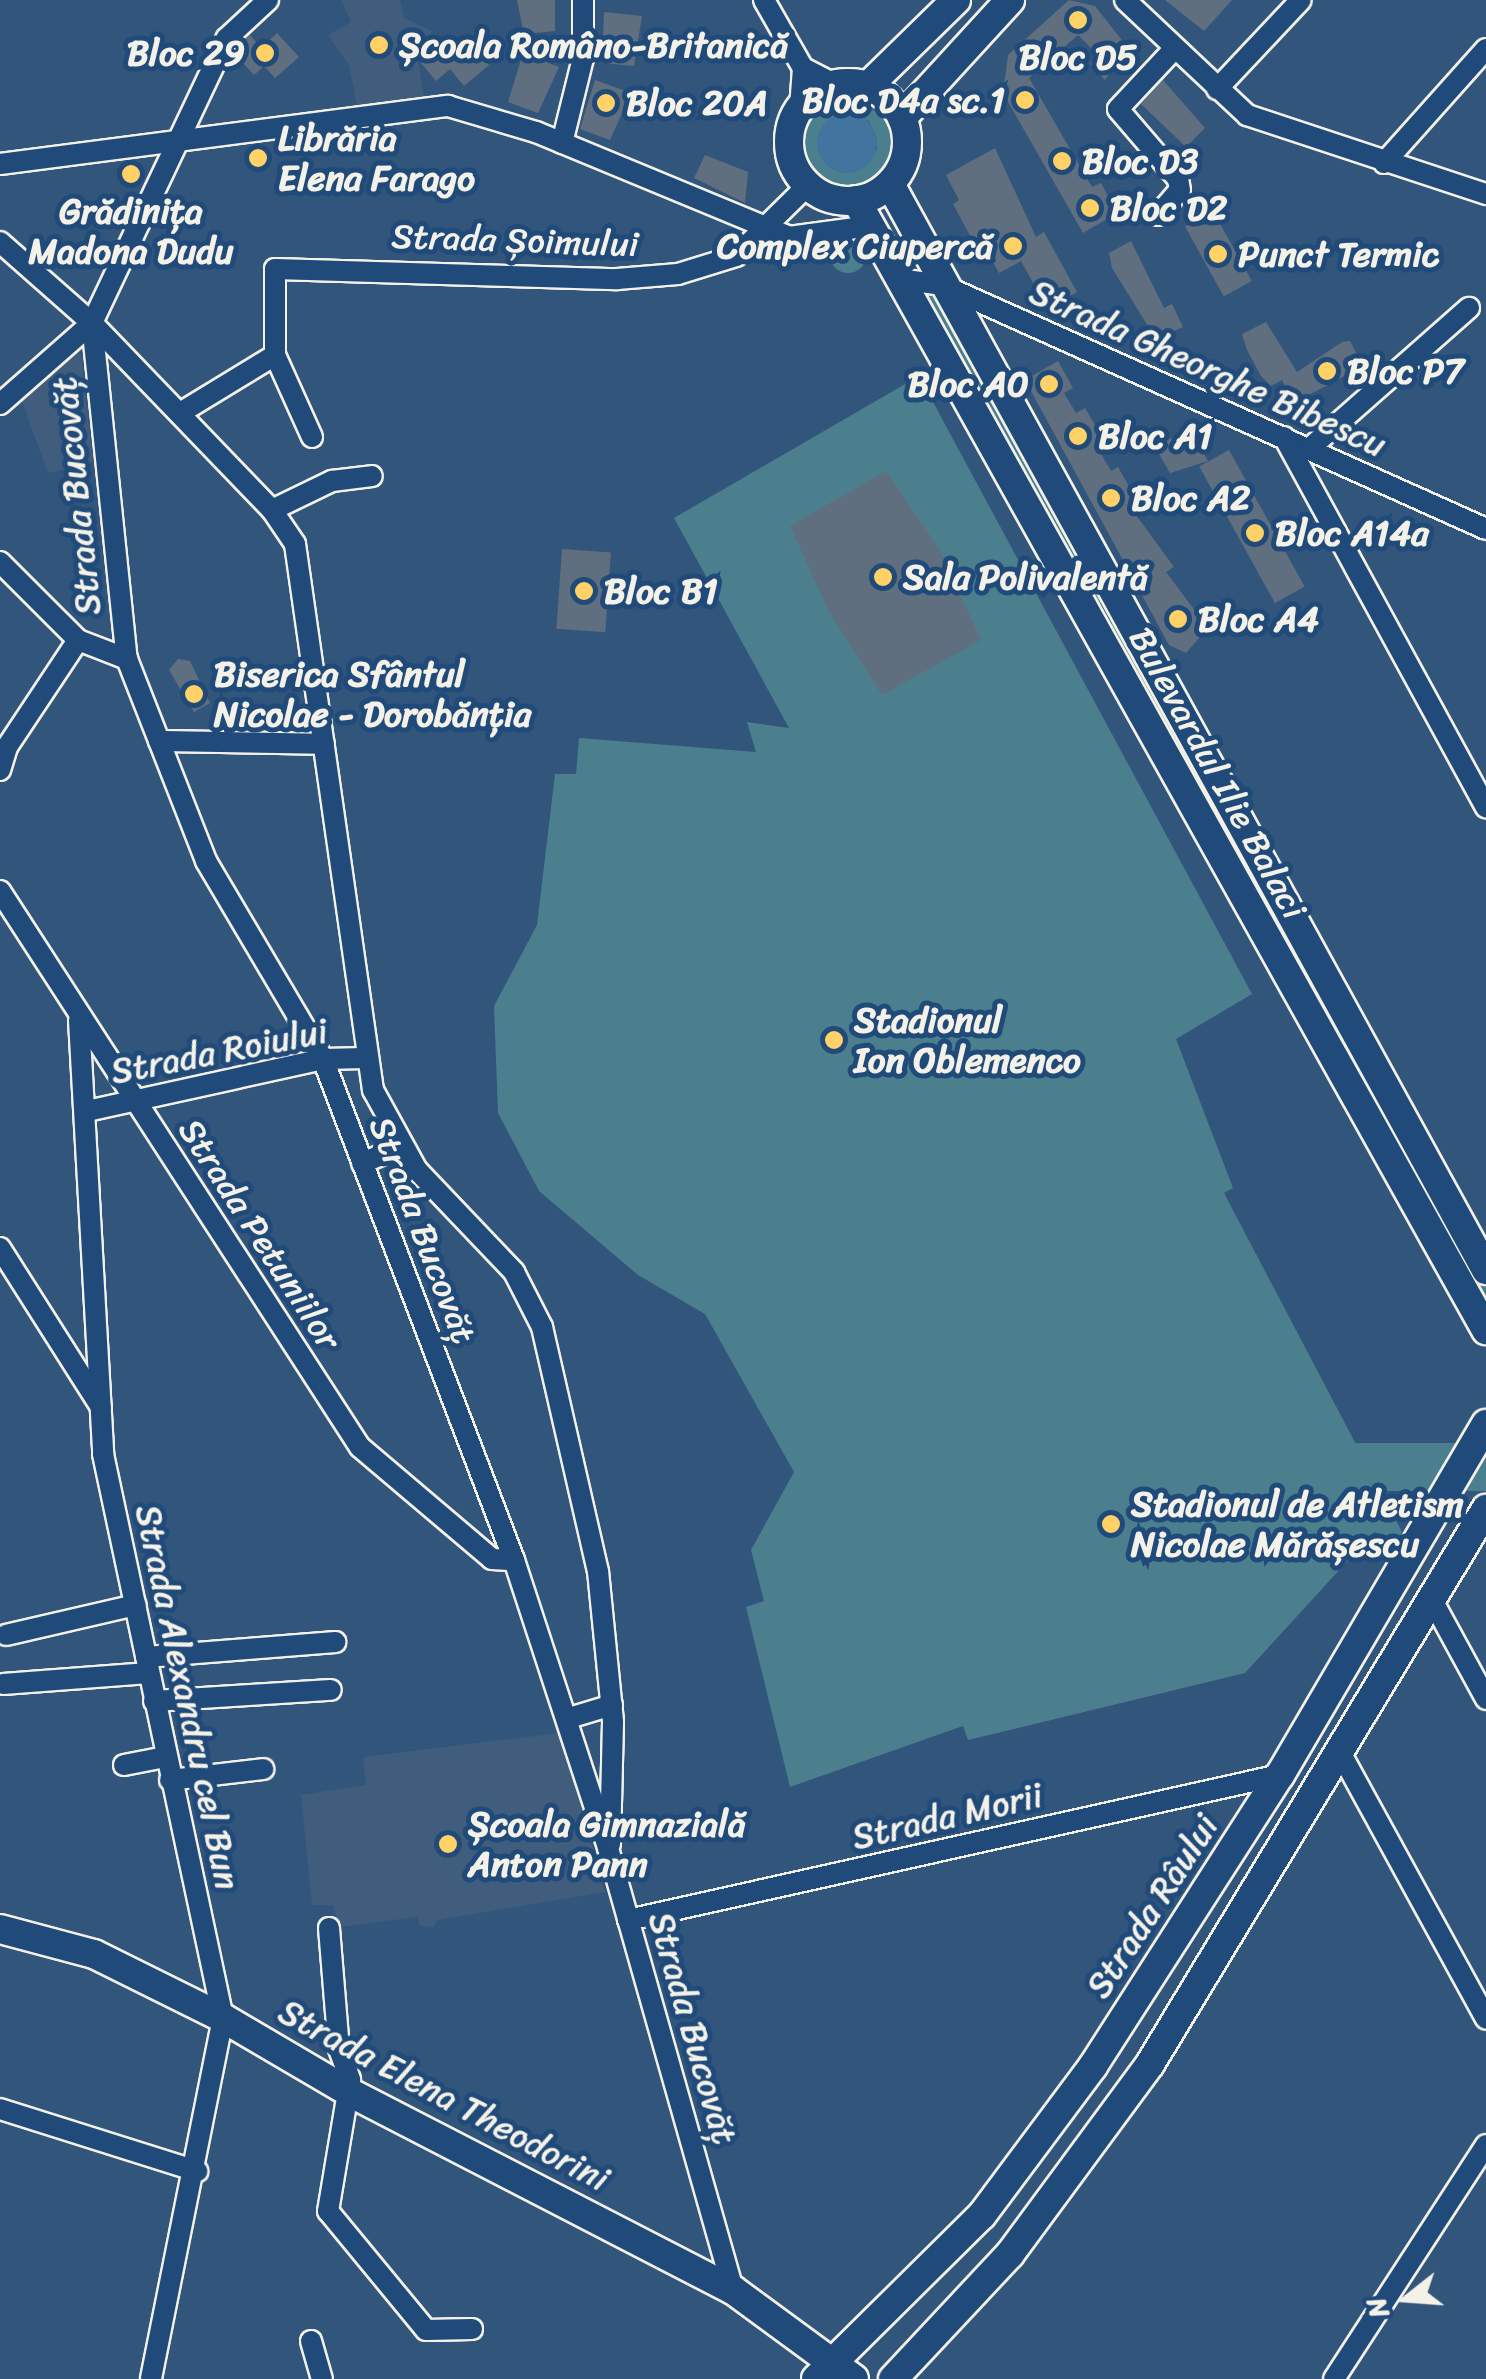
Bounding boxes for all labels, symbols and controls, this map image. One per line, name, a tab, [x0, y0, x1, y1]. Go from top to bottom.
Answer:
marker: Bloc D5	[1067, 9, 1089, 31]
place label: Școala Româno-Britanică	[399, 24, 789, 66]
place label: Bloc 29	[127, 32, 245, 74]
marker: Școala Româno-Britanică	[368, 34, 390, 56]
place label: Bloc D5	[1019, 36, 1137, 78]
marker: Bloc 29	[254, 42, 276, 64]
place label: Bloc D4a sc.1	[800, 79, 1005, 121]
place label: Bloc 20A	[626, 82, 768, 124]
marker: Bloc D4a sc.1	[1014, 89, 1036, 111]
marker: Bloc 20A	[595, 92, 617, 114]
place label: Librăria Elena Farago	[278, 117, 474, 199]
place label: Bloc D3	[1082, 140, 1199, 182]
marker: Librăria Elena Farago	[247, 147, 269, 169]
marker: Bloc D3	[1051, 150, 1073, 172]
marker: Grădinița Madona Dudu	[120, 163, 142, 185]
place label: Bloc D2	[1110, 187, 1228, 229]
place label: Grădinița Madona Dudu	[29, 190, 233, 272]
marker: Bloc D2	[1079, 197, 1101, 219]
street label: Strada Șoimului	[390, 215, 640, 265]
place label: Complex Ciupercă	[718, 225, 993, 267]
place label: Punct Termic	[1238, 233, 1440, 275]
marker: Complex Ciupercă	[1002, 235, 1024, 257]
marker: Punct Termic	[1207, 243, 1229, 265]
street label: Strada Gheorghe Bibescu	[1022, 270, 1394, 466]
place label: Bloc P7	[1347, 350, 1465, 392]
marker: Bloc P7	[1316, 360, 1338, 382]
place label: Bloc A0	[908, 363, 1029, 405]
marker: Bloc A0	[1038, 373, 1060, 395]
street label: Strada Bucovăț	[43, 375, 109, 617]
place label: Bloc A1	[1098, 415, 1212, 457]
marker: Bloc A1	[1067, 425, 1089, 447]
place label: Bloc A2	[1131, 477, 1251, 519]
marker: Bloc A2	[1100, 487, 1122, 509]
place label: Bloc A14a	[1275, 512, 1429, 554]
marker: Bloc A14a	[1244, 522, 1266, 544]
place label: Sala Polivalentă	[903, 556, 1151, 598]
marker: Sala Polivalentă	[872, 566, 894, 588]
place label: Bloc B1	[604, 570, 718, 612]
marker: Bloc B1	[573, 580, 595, 602]
place label: Bloc A4	[1198, 598, 1319, 640]
marker: Bloc A4	[1167, 608, 1189, 630]
street label: Bulevardul Ilie Balaci	[1120, 619, 1316, 927]
place label: Biserica Sfântul Nicolae - Dorobănția	[214, 653, 532, 735]
marker: Biserica Sfântul Nicolae - Dorobănția	[183, 683, 205, 705]
place label: Stadionul Ion Oblemenco	[854, 999, 1082, 1081]
street label: Strada Roiului	[107, 1009, 331, 1093]
marker: Stadionul Ion Oblemenco	[823, 1029, 845, 1051]
street label: Strada Petuniilor	[169, 1110, 351, 1358]
street label: Strada Bucovăț	[360, 1111, 486, 1349]
place label: Stadionul de Atletism Nicolae Mărășescu	[1131, 1483, 1467, 1565]
street label: Strada Alexandru cel Bun	[126, 1500, 250, 1894]
marker: Stadionul de Atletism Nicolae Mărășescu	[1100, 1513, 1122, 1535]
street label: Strada Morii	[848, 1774, 1046, 1858]
place label: Școala Gimnazială Anton Pann	[468, 1803, 746, 1885]
street label: Strada Râului	[1077, 1806, 1227, 2006]
marker: Școala Gimnazială Anton Pann	[437, 1833, 459, 1855]
street label: Strada Bucovăț	[640, 1907, 746, 2149]
street label: Strada Elena Theodorini	[271, 1990, 617, 2200]
north arrow	[1356, 2249, 1456, 2349]
text: N	[1351, 2291, 1403, 2324]

